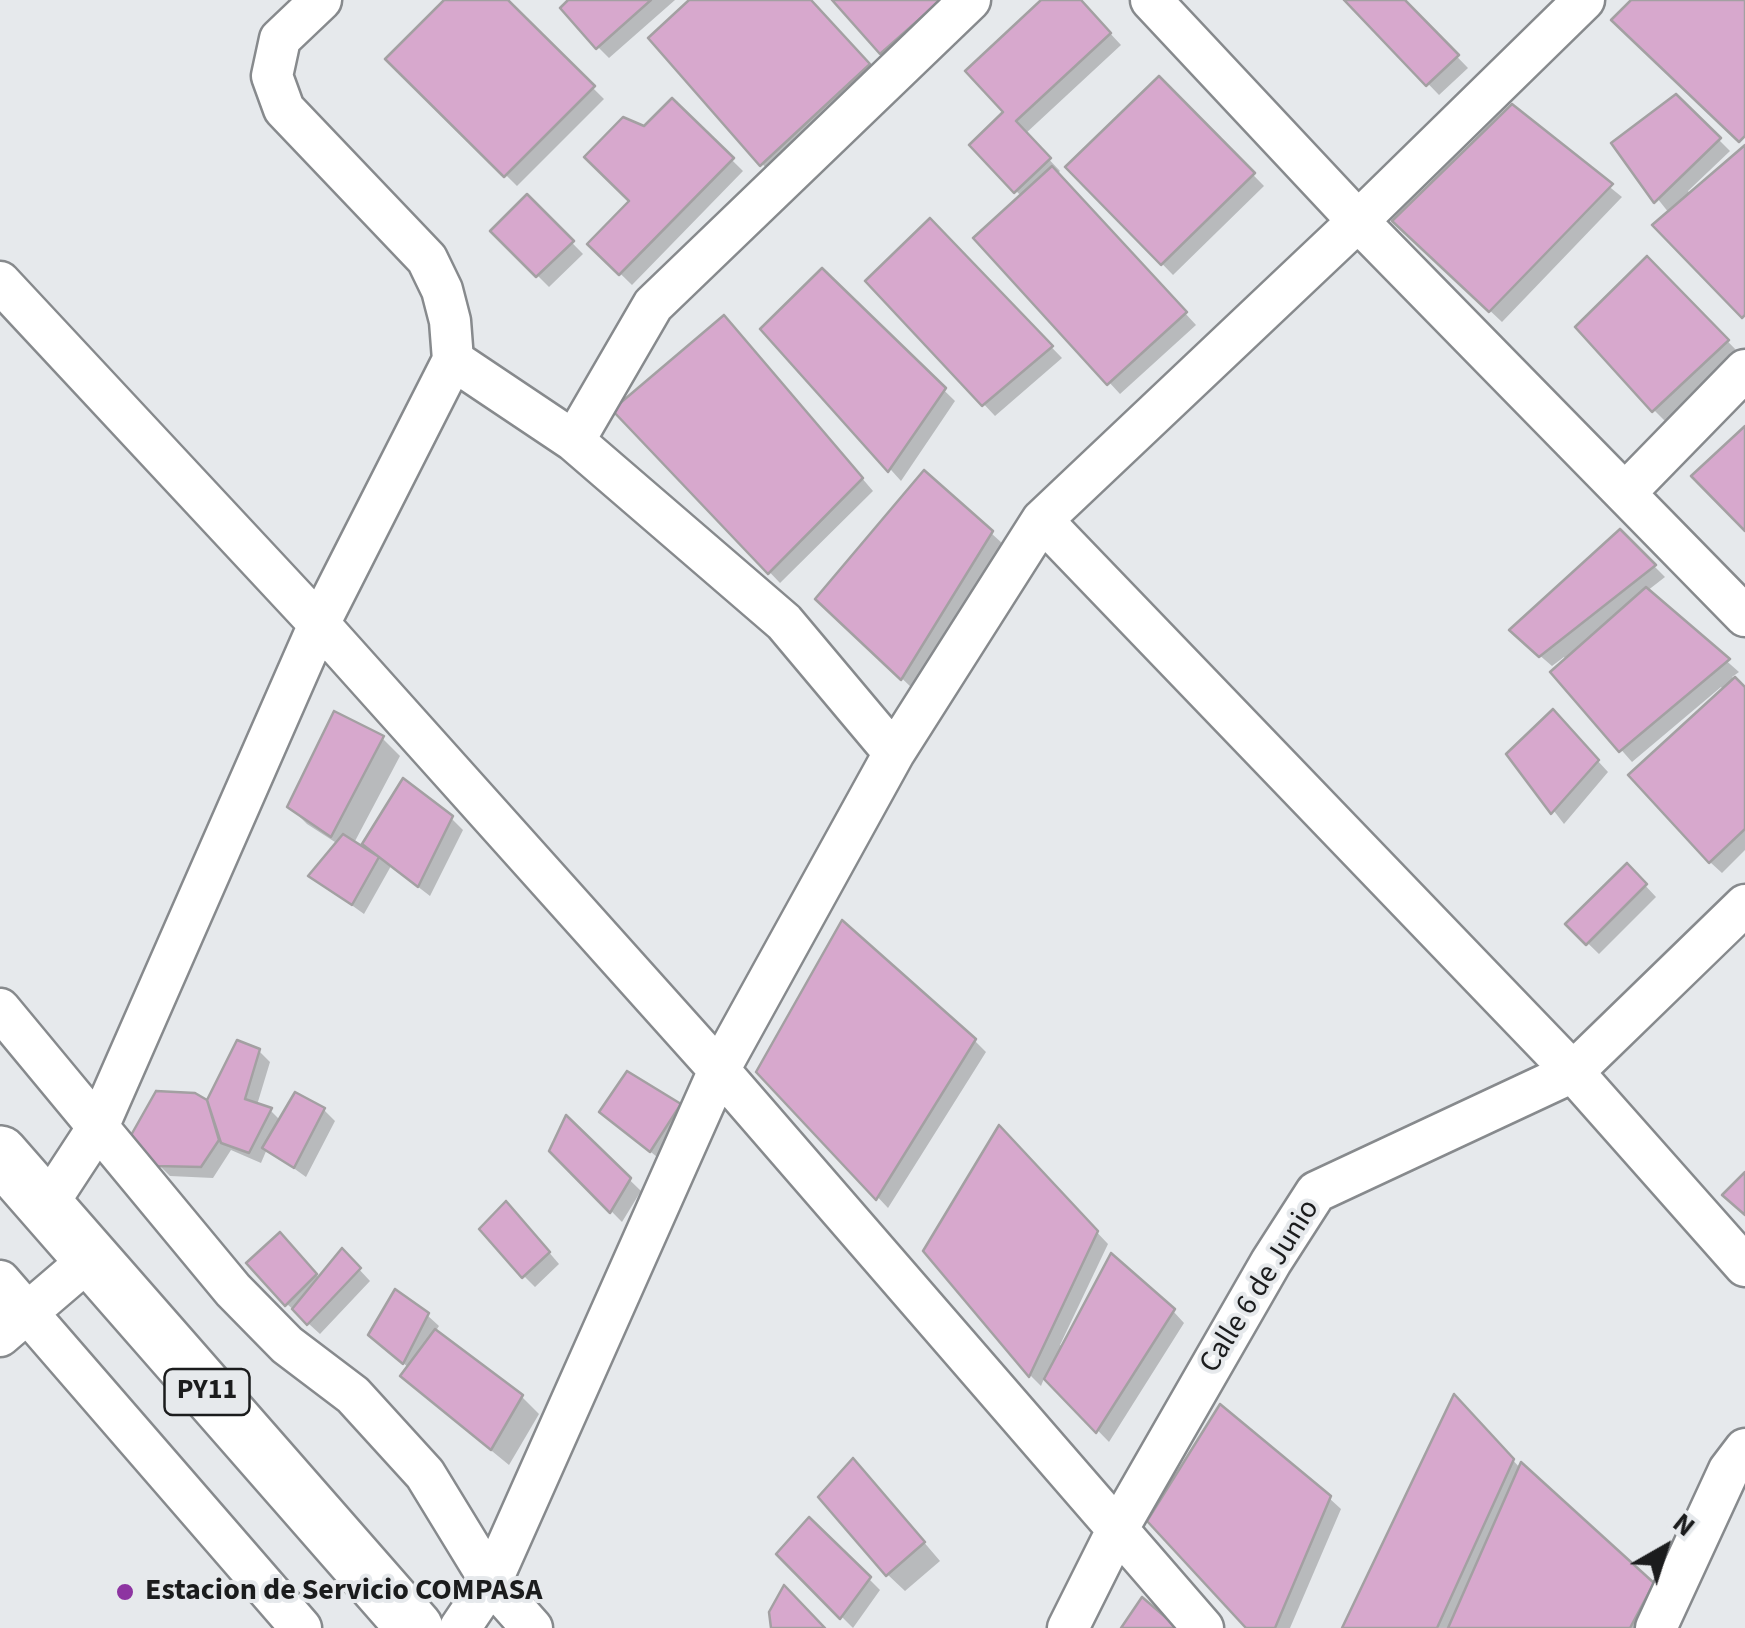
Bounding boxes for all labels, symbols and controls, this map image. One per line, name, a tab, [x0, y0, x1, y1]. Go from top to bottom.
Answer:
street label: Calle 6 de Junio	[1193, 1194, 1329, 1380]
road number: PY11	[164, 1369, 250, 1415]
north arrow	[1615, 1498, 1715, 1598]
text: N	[1664, 1503, 1704, 1546]
place label: Estacion de Servicio COMPASA	[145, 1574, 542, 1610]
marker: Estacion de Servicio COMPASA	[114, 1581, 136, 1603]

